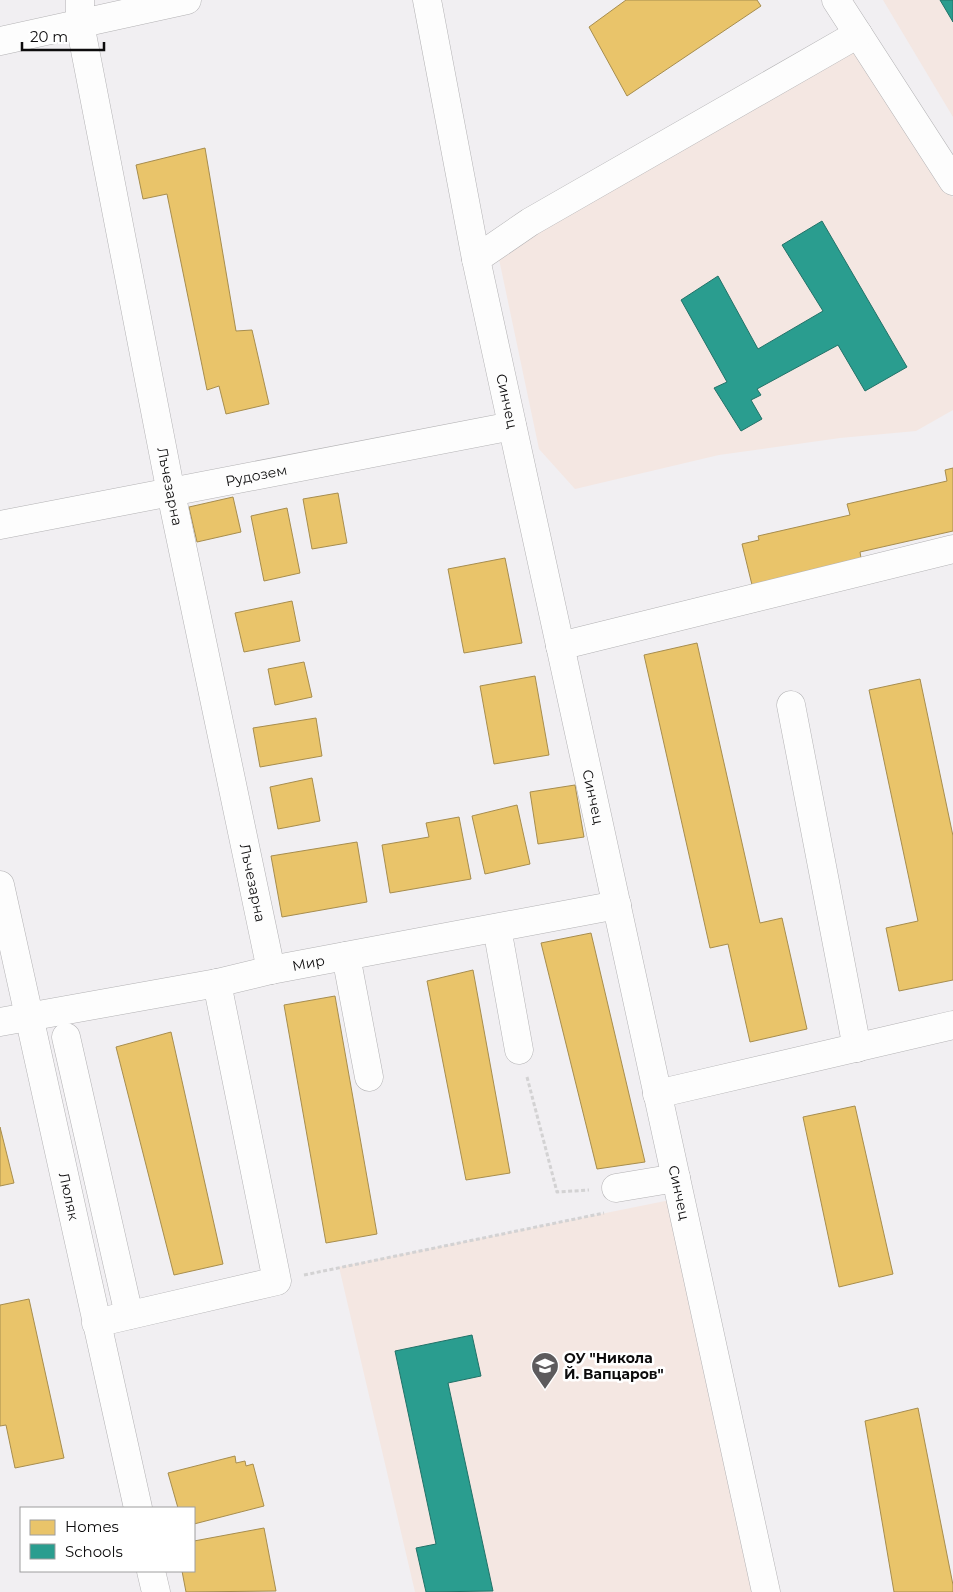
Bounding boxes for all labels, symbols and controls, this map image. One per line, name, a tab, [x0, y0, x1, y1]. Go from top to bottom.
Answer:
scale bar	[22, 20, 105, 52]
text: 20 m	[30, 27, 68, 46]
street label: Синчец	[492, 372, 522, 431]
street label: Лъчезарна	[153, 446, 187, 527]
street label: Рудозем	[224, 461, 289, 490]
street label: Синчец	[578, 768, 608, 826]
street label: Лъчезарна	[236, 842, 270, 924]
street label: Мир	[291, 951, 326, 975]
street label: Синчец	[664, 1163, 694, 1222]
street label: Люляк	[55, 1171, 83, 1222]
place label: ОУ "Никола Й. Вапцаров"	[564, 1349, 664, 1383]
school or university icon: ОУ "Никола Й. Вапцаров"	[530, 1351, 560, 1390]
legend	[20, 1507, 195, 1572]
text: Homes	[65, 1517, 119, 1536]
text: Schools	[65, 1542, 123, 1561]

